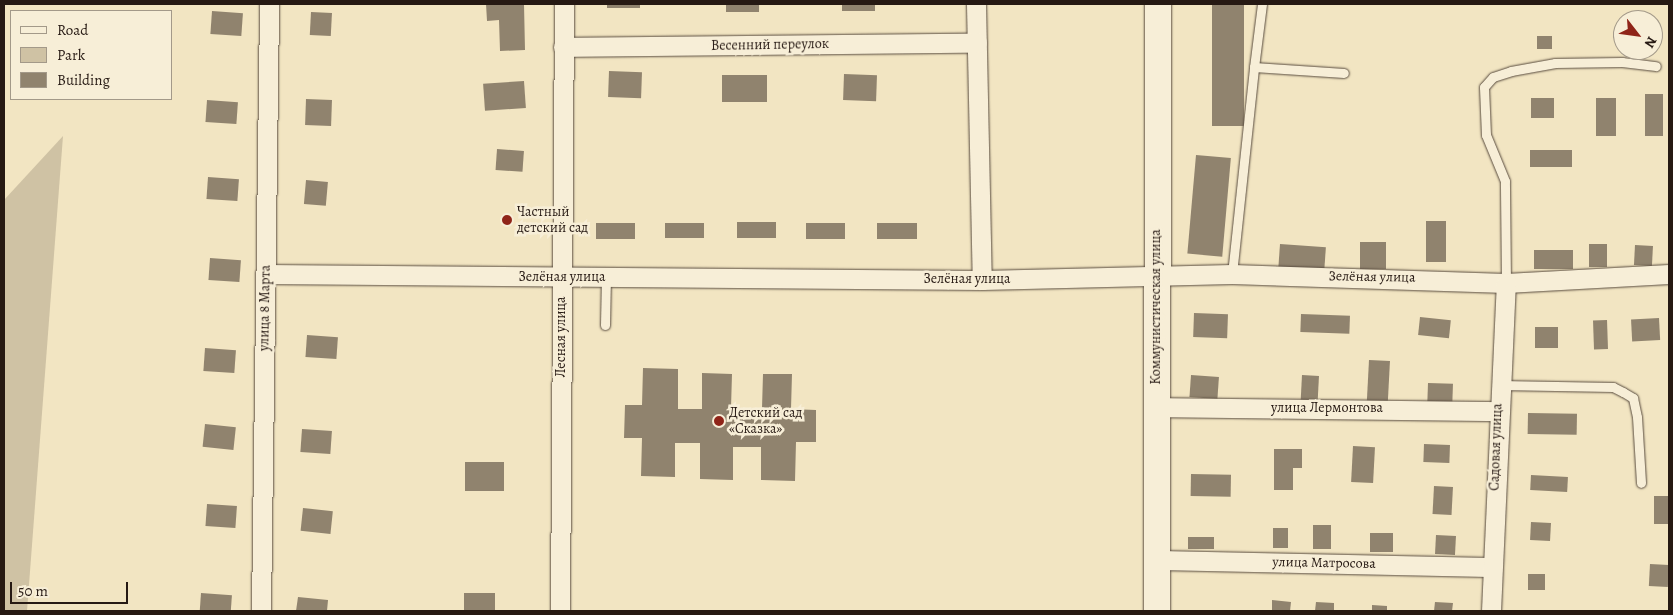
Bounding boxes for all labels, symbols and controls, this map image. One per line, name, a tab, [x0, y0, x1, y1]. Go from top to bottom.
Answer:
legend	[10, 10, 172, 100]
north arrow	[1613, 10, 1663, 60]
text: Road	[57, 20, 88, 40]
text: N	[1640, 33, 1661, 51]
street label: Весенний переулок	[711, 36, 829, 54]
text: Park	[57, 45, 85, 65]
text: Building	[57, 70, 110, 90]
place label: Частный детский сад	[517, 204, 588, 236]
marker: Частный детский сад	[501, 214, 513, 226]
street label: Коммунистическая улица	[1148, 229, 1164, 385]
street label: улица 8 Марта	[256, 265, 274, 351]
street label: Зелёная улица	[1328, 268, 1416, 286]
street label: Зелёная улица	[519, 269, 605, 285]
street label: Зелёная улица	[924, 271, 1010, 287]
street label: Лесная улица	[553, 296, 569, 378]
street label: улица Лермонтова	[1271, 400, 1383, 416]
street label: Садовая улица	[1486, 403, 1506, 491]
place label: Детский сад «Сказка»	[729, 405, 802, 438]
marker: Детский сад «Сказка»	[713, 415, 725, 427]
street label: улица Матросова	[1272, 554, 1376, 572]
scale bar	[12, 572, 130, 604]
text: 50 m	[18, 581, 48, 601]

